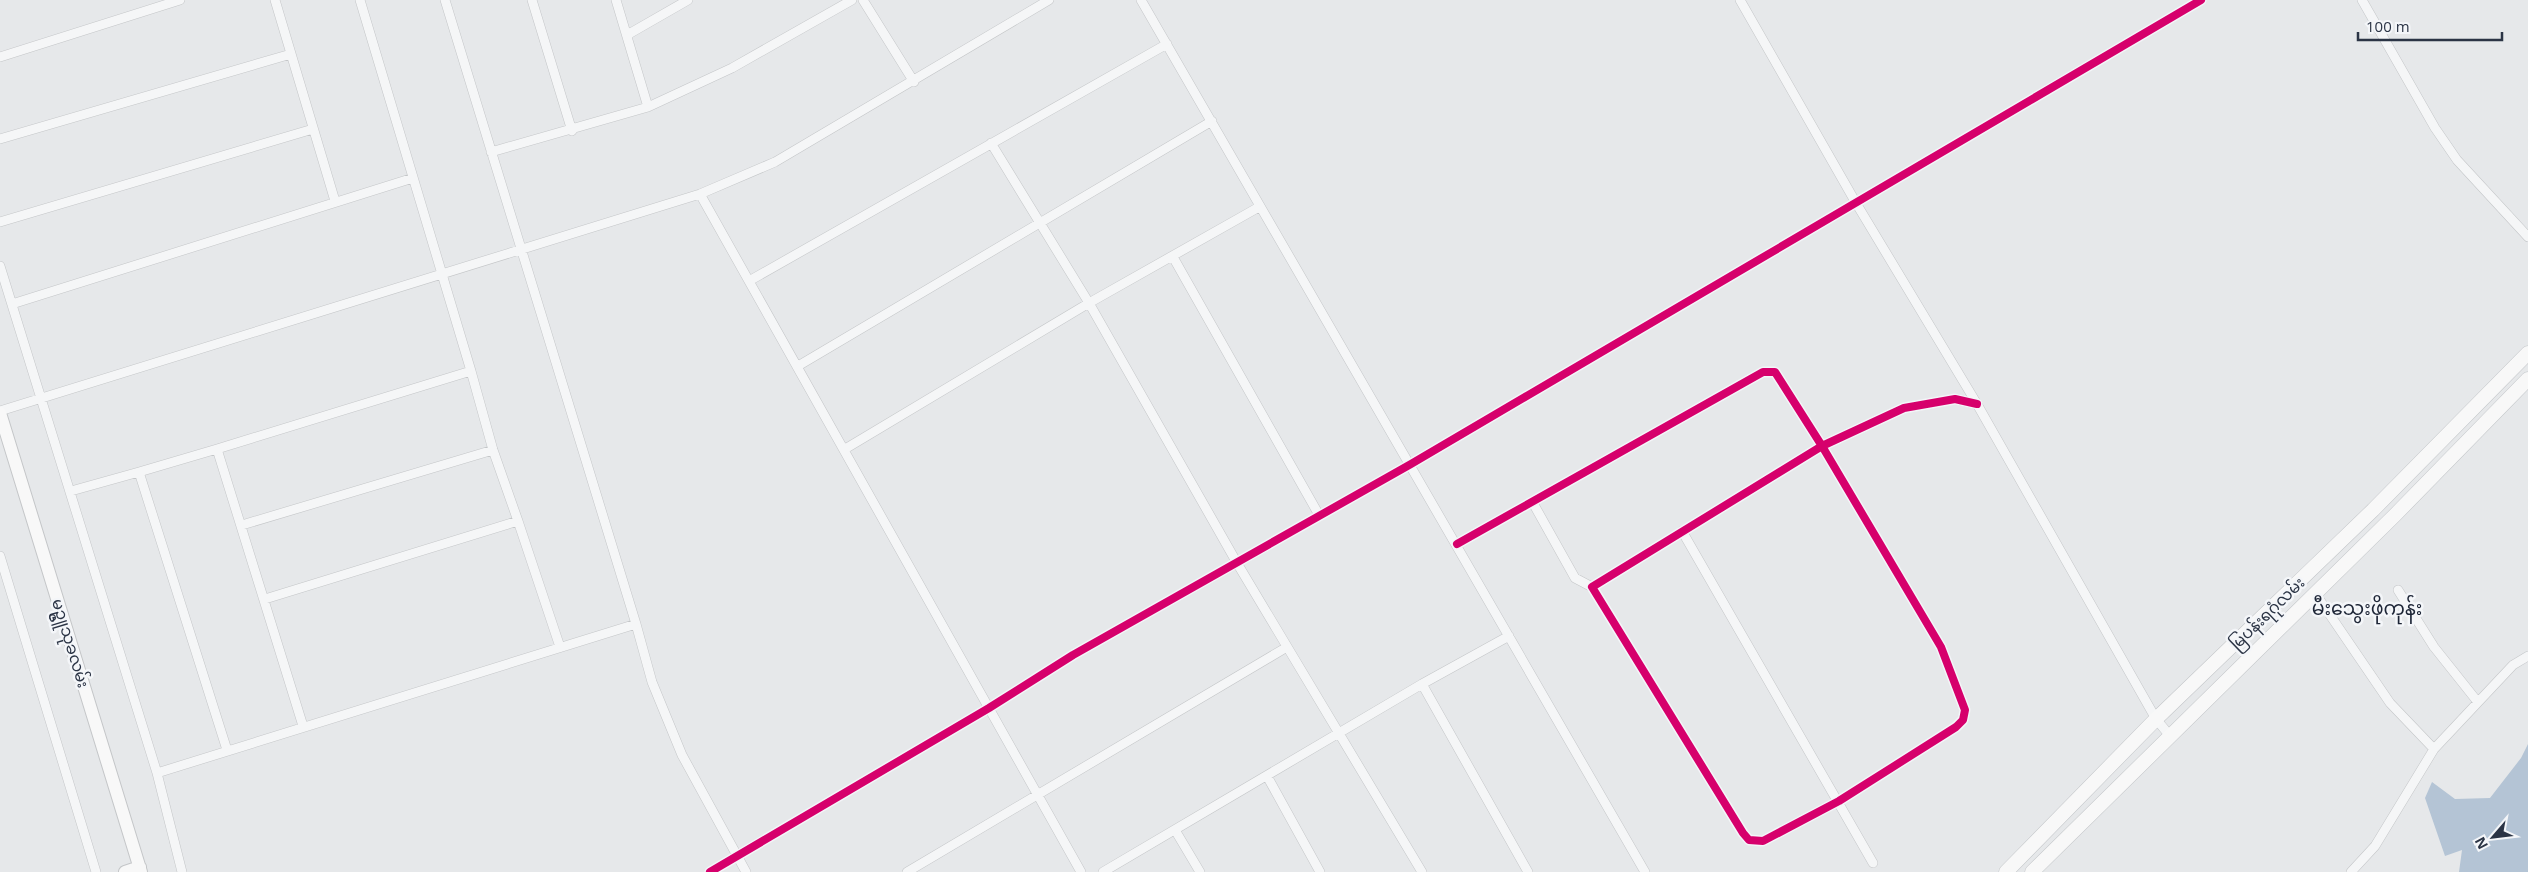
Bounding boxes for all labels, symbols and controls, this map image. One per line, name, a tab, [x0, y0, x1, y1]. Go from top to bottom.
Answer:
scale bar	[2358, 10, 2502, 42]
text: 100 m	[2366, 16, 2410, 36]
street label: မြပန်းရဂုံလမ်း	[2225, 572, 2312, 657]
district label: မီးသွေးဖိုကုန်း	[2312, 594, 2422, 625]
street label: မဥ္ဇူသုခလမ်း	[43, 596, 95, 691]
north arrow	[2468, 812, 2518, 862]
text: N	[2470, 834, 2492, 853]

